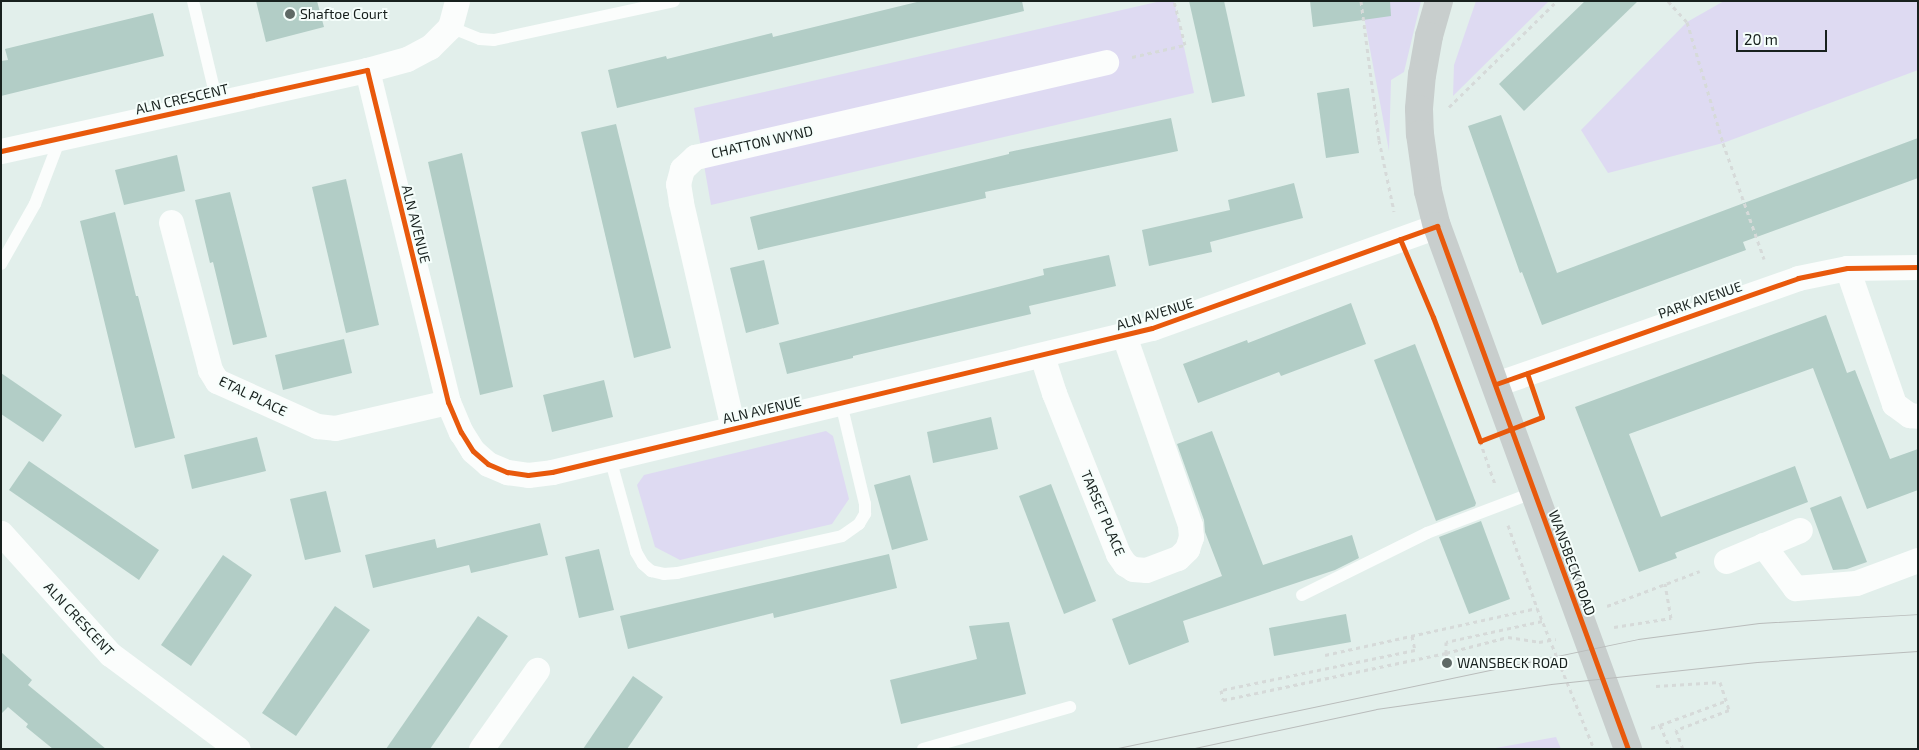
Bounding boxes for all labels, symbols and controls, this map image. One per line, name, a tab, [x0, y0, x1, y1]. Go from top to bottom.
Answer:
place label: Shaftoe Court	[300, 6, 388, 22]
marker: Shaftoe Court	[284, 8, 296, 20]
scale bar	[1739, 20, 1830, 52]
text: 20 m	[1744, 30, 1778, 48]
street label: ALN CRESCENT	[134, 80, 230, 118]
street label: CHATTON WYND	[709, 122, 815, 162]
street label: ALN AVENUE	[398, 183, 434, 265]
street label: PARK AVENUE	[1656, 278, 1744, 322]
street label: ALN AVENUE	[1114, 294, 1196, 334]
street label: ETAL PLACE	[216, 372, 290, 420]
street label: ALN AVENUE	[721, 393, 803, 427]
street label: TARSET PLACE	[1077, 468, 1129, 558]
street label: WANSBECK ROAD	[1545, 508, 1599, 618]
street label: ALN CRESCENT	[40, 579, 118, 659]
place label: WANSBECK ROAD	[1457, 655, 1568, 671]
marker: WANSBECK ROAD	[1441, 657, 1453, 669]

